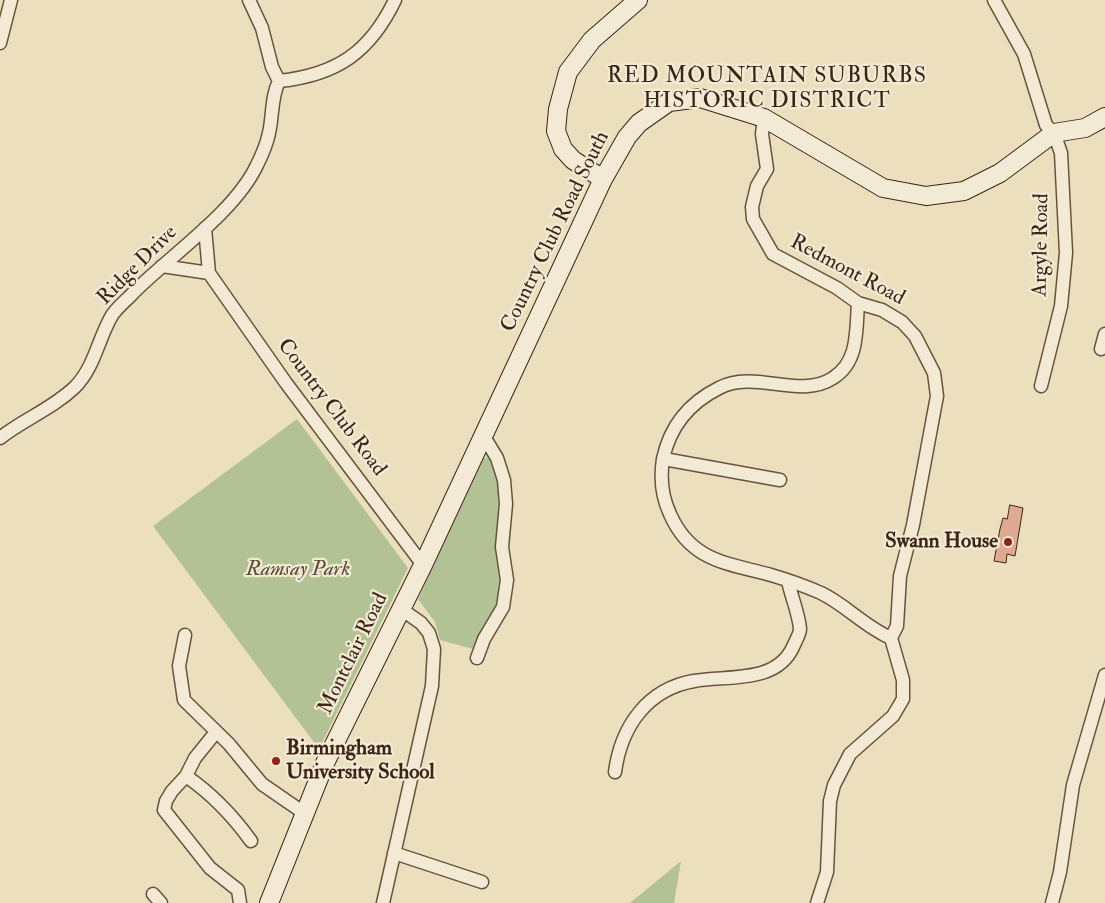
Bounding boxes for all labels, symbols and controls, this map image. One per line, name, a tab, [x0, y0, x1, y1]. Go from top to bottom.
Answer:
district label: RED MOUNTAIN SUBURBS HISTORIC DISTRICT	[605, 64, 929, 116]
street label: Country Club Road South	[496, 127, 616, 337]
street label: Argyle Road	[1029, 193, 1055, 297]
street label: Ridge Drive	[93, 221, 183, 311]
street label: Redmont Road	[785, 230, 909, 312]
street label: Country Club Road	[271, 334, 391, 482]
place label: Swann House	[885, 529, 998, 555]
marker: Swann House	[1002, 536, 1014, 548]
park label: Ramsay Park	[246, 557, 350, 583]
street label: Montclair Road	[314, 589, 394, 719]
place label: Birmingham University School	[286, 736, 435, 786]
marker: Birmingham University School	[270, 755, 282, 767]

